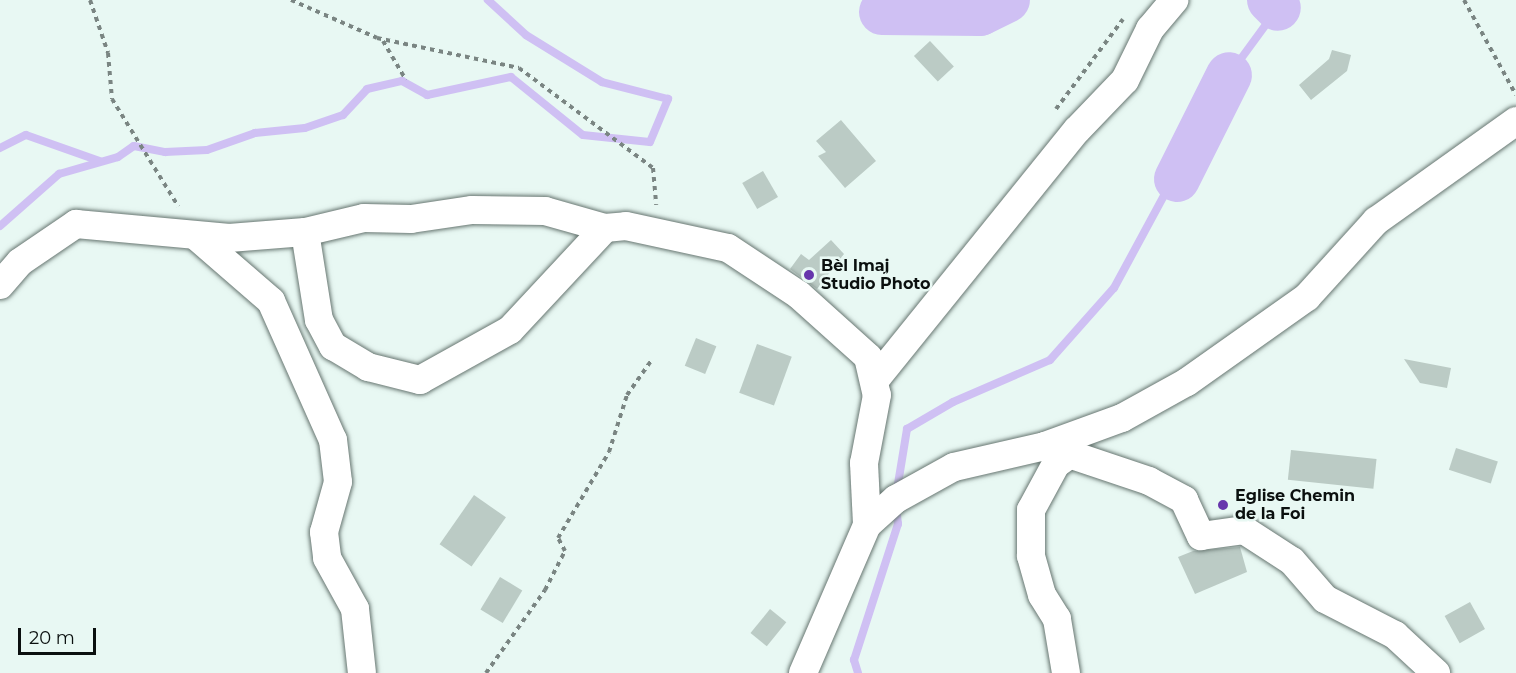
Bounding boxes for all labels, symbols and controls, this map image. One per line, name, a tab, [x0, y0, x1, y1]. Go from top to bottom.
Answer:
place label: Bèl Imaj Studio Photo	[821, 256, 931, 294]
marker: Bèl Imaj Studio Photo	[802, 268, 816, 282]
place label: Eglise Chemin de la Foi	[1235, 486, 1355, 524]
marker: Eglise Chemin de la Foi	[1216, 498, 1230, 512]
scale bar	[21, 616, 99, 654]
text: 20 m	[29, 627, 75, 649]

